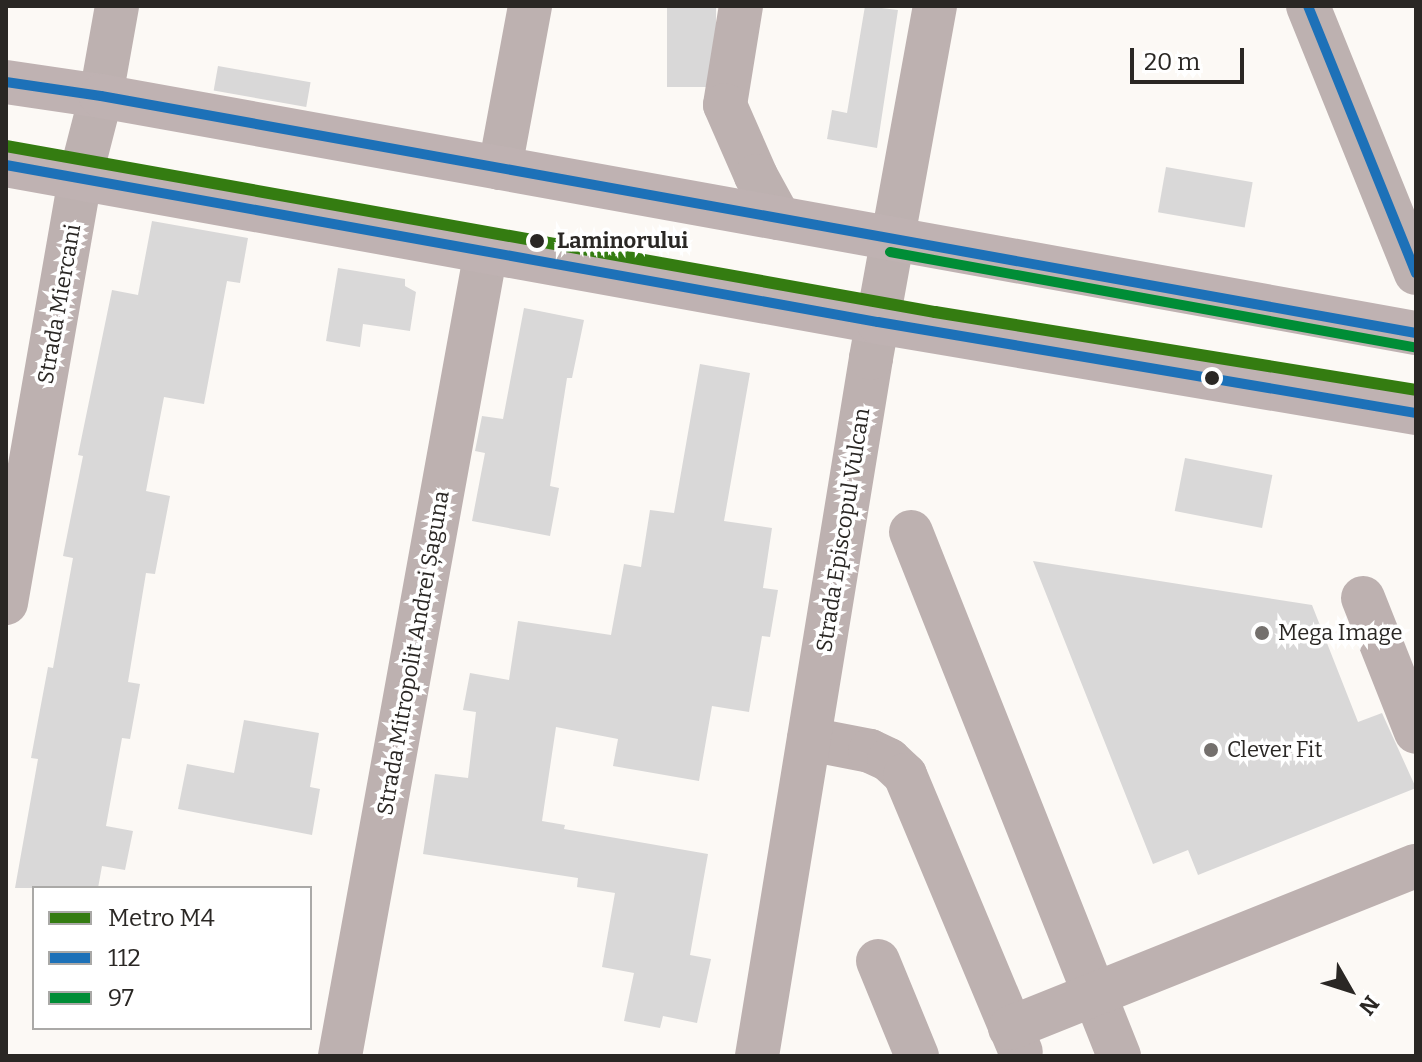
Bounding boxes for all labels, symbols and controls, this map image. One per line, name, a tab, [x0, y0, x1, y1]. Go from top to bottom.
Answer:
scale bar	[1134, 32, 1248, 82]
text: 20 m	[1144, 48, 1200, 76]
street label: Strada Miercani	[32, 222, 86, 386]
marker: Laminorului	[524, 228, 550, 254]
place label: Laminorului	[557, 228, 688, 254]
unlabelled marker	[1204, 370, 1220, 386]
street label: Strada Episcopul Vulcan	[811, 406, 875, 654]
street label: Strada Mitropolit Andrei Șaguna	[371, 489, 455, 817]
place label: Mega Image	[1278, 620, 1403, 646]
marker: Mega Image	[1253, 624, 1271, 642]
place label: Clever Fit	[1227, 737, 1322, 763]
marker: Clever Fit	[1202, 741, 1220, 759]
legend	[32, 886, 312, 1030]
text: Metro M4	[108, 904, 215, 932]
text: 112	[108, 944, 141, 972]
north arrow	[1310, 950, 1390, 1030]
text: 97	[108, 984, 134, 1012]
text: N	[1353, 990, 1385, 1021]

